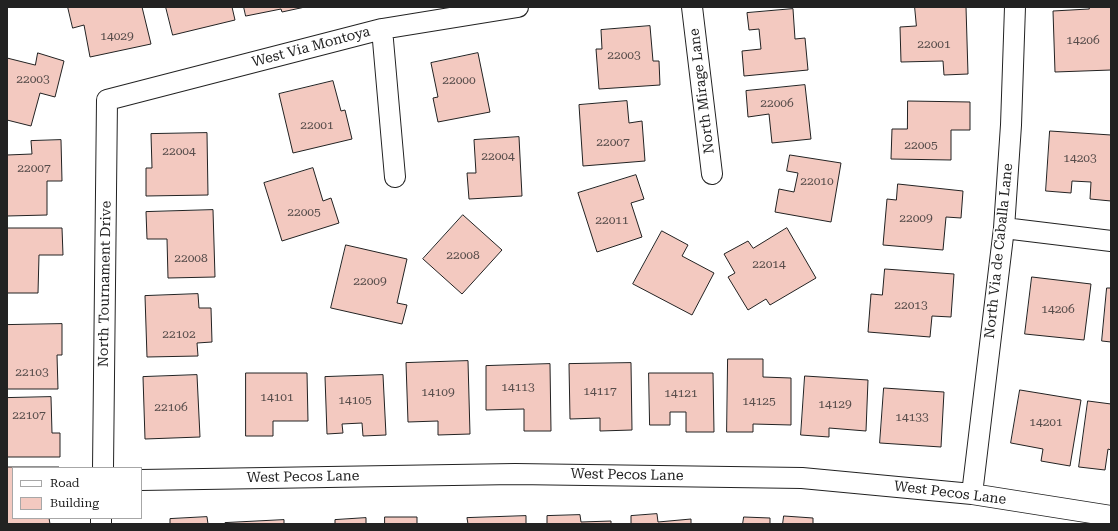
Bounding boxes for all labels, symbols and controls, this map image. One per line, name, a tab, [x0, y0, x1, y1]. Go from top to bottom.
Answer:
street label: West Via Montoya	[250, 23, 372, 71]
street label: North Mirage Lane	[686, 27, 718, 155]
house number: 14029	[100, 29, 134, 43]
house number: 14206	[1066, 33, 1100, 47]
house number: 22001	[917, 37, 951, 51]
house number: 22003	[607, 48, 641, 62]
house number: 22003	[16, 72, 50, 86]
house number: 22000	[442, 73, 476, 87]
house number: 22006	[760, 96, 794, 110]
house number: 22001	[300, 118, 334, 132]
house number: 22007	[596, 135, 630, 149]
house number: 22005	[904, 138, 938, 152]
house number: 22004	[162, 144, 196, 158]
house number: 22004	[481, 149, 515, 163]
house number: 14203	[1063, 151, 1097, 165]
house number: 22007	[17, 161, 51, 175]
street label: North Via de Caballa Lane	[981, 163, 1017, 339]
house number: 22010	[800, 174, 834, 188]
street label: North Tournament Drive	[95, 201, 115, 367]
house number: 22005	[287, 205, 321, 219]
house number: 22009	[899, 211, 933, 225]
house number: 22011	[595, 213, 629, 227]
house number: 22008	[446, 248, 480, 262]
house number: 22008	[174, 251, 208, 265]
house number: 22014	[752, 257, 786, 271]
house number: 22009	[353, 274, 387, 288]
house number: 22013	[894, 298, 928, 312]
house number: 14206	[1041, 302, 1075, 316]
house number: 22102	[162, 327, 196, 341]
house number: 22103	[15, 365, 49, 379]
house number: 14113	[501, 380, 535, 394]
house number: 14117	[583, 384, 617, 398]
house number: 14109	[421, 385, 455, 399]
house number: 14121	[664, 386, 698, 400]
house number: 14101	[260, 390, 294, 404]
house number: 14105	[338, 393, 372, 407]
house number: 14125	[742, 394, 776, 408]
house number: 14129	[818, 397, 852, 411]
house number: 22106	[154, 400, 188, 414]
house number: 22107	[12, 408, 46, 422]
house number: 14133	[895, 410, 929, 424]
house number: 14201	[1029, 415, 1063, 429]
street label: West Pecos Lane	[570, 466, 684, 484]
legend	[12, 467, 142, 519]
street label: West Pecos Lane	[246, 468, 360, 486]
text: Road	[50, 476, 79, 490]
street label: West Pecos Lane	[893, 478, 1007, 508]
text: Building	[50, 496, 99, 510]

